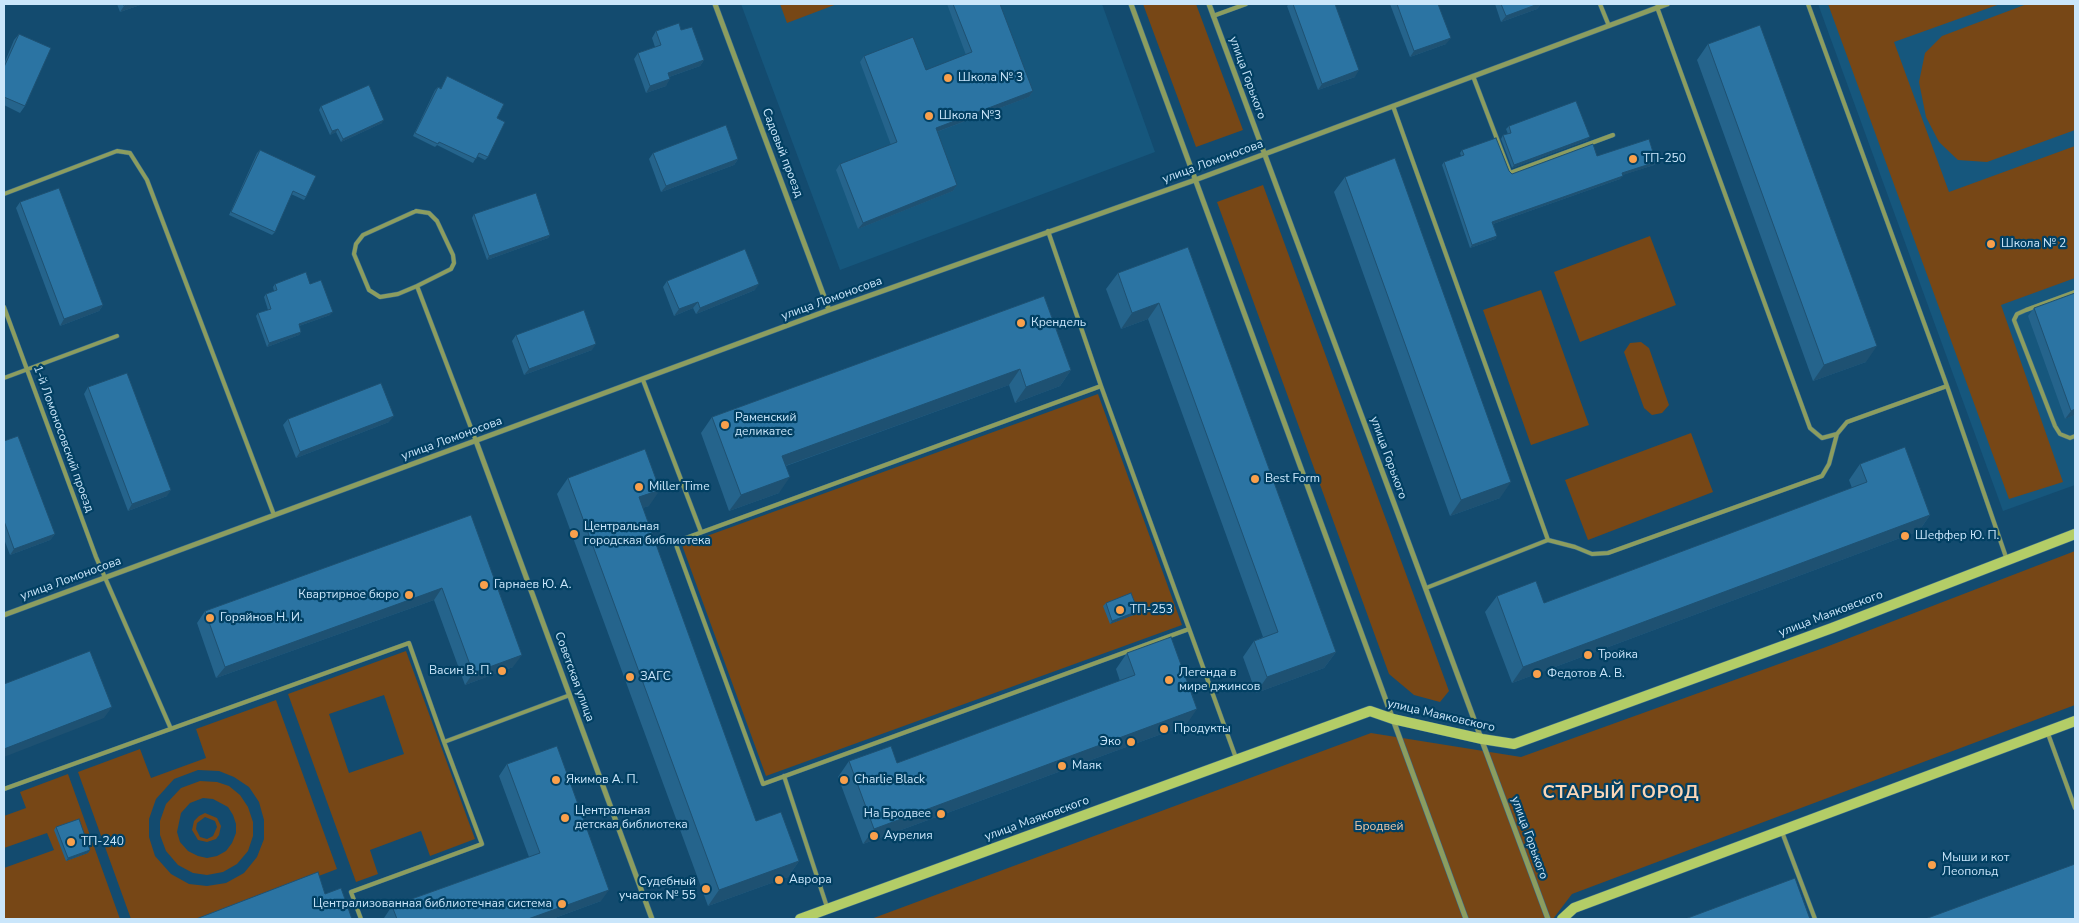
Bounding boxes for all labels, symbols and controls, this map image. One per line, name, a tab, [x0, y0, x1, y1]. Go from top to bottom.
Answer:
street label: улица Горького	[1225, 35, 1269, 121]
place label: Школа № 3	[958, 71, 1023, 85]
marker: Школа № 3	[942, 72, 954, 84]
street label: Садовый проезд	[758, 106, 806, 200]
place label: Школа №3	[939, 109, 1001, 123]
marker: Школа №3	[923, 110, 935, 122]
street label: улица Ломоносова	[1161, 137, 1265, 187]
place label: ТП-250	[1643, 152, 1686, 166]
marker: ТП-250	[1627, 153, 1639, 165]
place label: Школа № 2	[2001, 237, 2066, 251]
marker: Школа № 2	[1985, 238, 1997, 250]
street label: улица Ломоносова	[780, 274, 884, 324]
place label: Крендель	[1031, 316, 1086, 330]
marker: Крендель	[1015, 317, 1027, 329]
street label: 1-й Ломоносовский проезд	[30, 364, 96, 514]
place label: Раменский деликатес	[735, 411, 796, 439]
street label: улица Ломоносова	[400, 414, 504, 464]
street label: улица Горького	[1366, 415, 1410, 501]
marker: Раменский деликатес	[719, 419, 731, 431]
place label: Best Form	[1265, 472, 1320, 486]
marker: Best Form	[1249, 473, 1261, 485]
place label: Miller Time	[649, 480, 710, 494]
marker: Miller Time	[633, 481, 645, 493]
place label: Центральная городская библиотека	[584, 520, 711, 548]
marker: Центральная городская библиотека	[568, 528, 580, 540]
place label: Шеффер Ю. П.	[1915, 529, 1999, 543]
marker: Шеффер Ю. П.	[1899, 530, 1911, 542]
street label: улица Ломоносова	[19, 554, 123, 604]
place label: Гарнаев Ю. А.	[494, 578, 571, 592]
marker: Гарнаев Ю. А.	[478, 579, 490, 591]
place label: Квартирное бюро	[298, 588, 399, 602]
street label: улица Маяковского	[1777, 588, 1885, 640]
marker: Квартирное бюро	[403, 589, 415, 601]
place label: ТП-253	[1130, 603, 1173, 617]
marker: ТП-253	[1114, 604, 1126, 616]
place label: Горяйнов Н. И.	[220, 611, 302, 625]
marker: Горяйнов Н. И.	[204, 612, 216, 624]
street label: Советская улица	[551, 630, 597, 724]
place label: Тройка	[1598, 648, 1638, 662]
marker: Тройка	[1582, 649, 1594, 661]
place label: Васин В. П.	[429, 664, 492, 678]
marker: Васин В. П.	[496, 665, 508, 677]
place label: Легенда в мире джинсов	[1179, 666, 1260, 694]
place label: Федотов А. В.	[1547, 667, 1625, 681]
marker: Федотов А. В.	[1531, 668, 1543, 680]
place label: ЗАГС	[640, 670, 671, 684]
marker: ЗАГС	[624, 671, 636, 683]
marker: Легенда в мире джинсов	[1163, 674, 1175, 686]
street label: улица Маяковского	[1386, 697, 1496, 735]
place label: Продукты	[1174, 722, 1231, 736]
marker: Продукты	[1158, 723, 1170, 735]
place label: Эко	[1100, 735, 1121, 749]
marker: Эко	[1125, 736, 1137, 748]
place label: Маяк	[1072, 759, 1102, 773]
marker: Маяк	[1056, 760, 1068, 772]
place label: Якимов А. П.	[566, 773, 638, 787]
place label: Charlie Black	[854, 773, 925, 787]
marker: Якимов А. П.	[550, 774, 562, 786]
marker: Charlie Black	[838, 774, 850, 786]
district label: СТАРЫЙ ГОРОД	[1541, 783, 1701, 805]
street label: улица Маяковского	[983, 793, 1091, 845]
street label: улица Горького	[1507, 795, 1551, 881]
place label: Центральная детская библиотека	[575, 804, 688, 832]
place label: На Бродвее	[864, 807, 931, 821]
marker: На Бродвее	[935, 808, 947, 820]
marker: Центральная детская библиотека	[559, 812, 571, 824]
park label: Бродвей	[1354, 820, 1404, 834]
place label: Аурелия	[884, 829, 933, 843]
marker: Аурелия	[868, 830, 880, 842]
place label: ТП-240	[81, 835, 124, 849]
marker: ТП-240	[65, 836, 77, 848]
place label: Мыши и кот Леопольд	[1942, 851, 2009, 879]
marker: Мыши и кот Леопольд	[1926, 859, 1938, 871]
place label: Аврора	[789, 873, 832, 887]
marker: Аврора	[773, 874, 785, 886]
place label: Судебный участок № 55	[619, 875, 696, 903]
marker: Судебный участок № 55	[700, 883, 712, 895]
place label: Централизованная библиотечная система	[313, 897, 552, 911]
marker: Централизованная библиотечная система	[556, 898, 568, 910]

